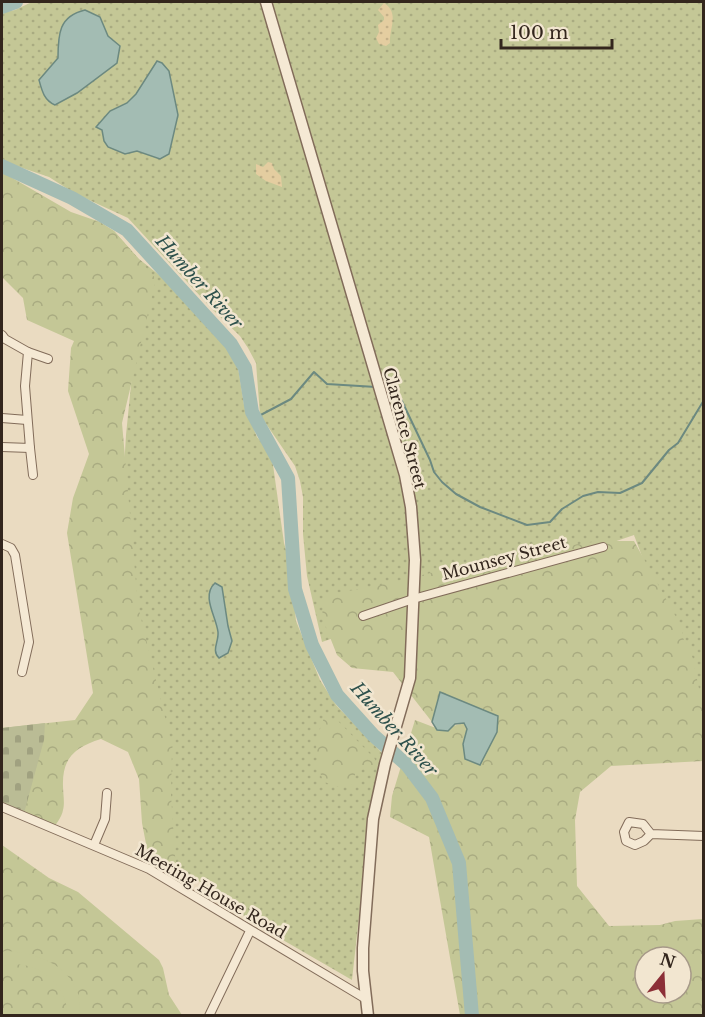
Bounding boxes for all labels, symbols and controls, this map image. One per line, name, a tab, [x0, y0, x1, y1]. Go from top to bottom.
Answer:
scale bar	[501, 12, 612, 50]
text: 100 m	[510, 22, 568, 44]
water label: Humber River	[150, 230, 248, 334]
street label: Clarence Street	[379, 365, 431, 491]
street label: Mounsey Street	[440, 532, 568, 584]
water label: Humber River	[345, 677, 443, 781]
street label: Meeting House Road	[132, 840, 290, 943]
north arrow	[633, 945, 693, 1005]
text: N	[657, 949, 678, 973]

